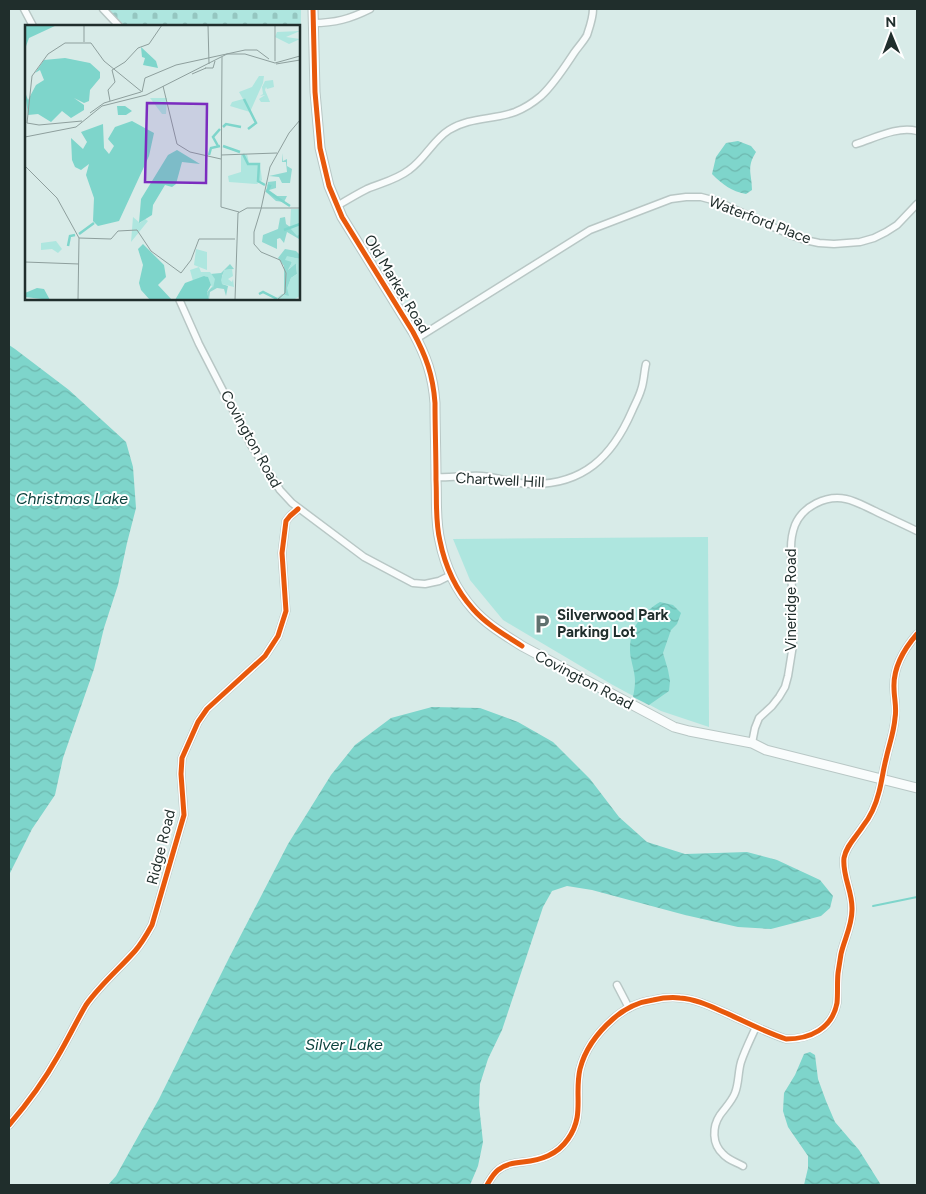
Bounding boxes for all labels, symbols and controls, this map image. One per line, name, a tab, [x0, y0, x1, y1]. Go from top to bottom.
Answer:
north arrow	[866, 10, 916, 60]
text: N	[885, 14, 896, 31]
inset map	[25, 25, 300, 300]
street label: Waterford Place	[706, 192, 814, 248]
street label: Old Market Road	[360, 231, 434, 337]
street label: Covington Road	[217, 387, 285, 491]
street label: Chartwell Hill	[455, 469, 545, 491]
water label: Christmas Lake	[16, 489, 128, 508]
street label: Vineridge Road	[782, 548, 800, 652]
place label: Silverwood Park Parking Lot	[557, 606, 669, 641]
parking icon: Silverwood Park Parking Lot	[531, 613, 553, 635]
street label: Covington Road	[532, 647, 636, 713]
street label: Ridge Road	[143, 808, 179, 886]
water label: Silver Lake	[305, 1035, 383, 1054]

